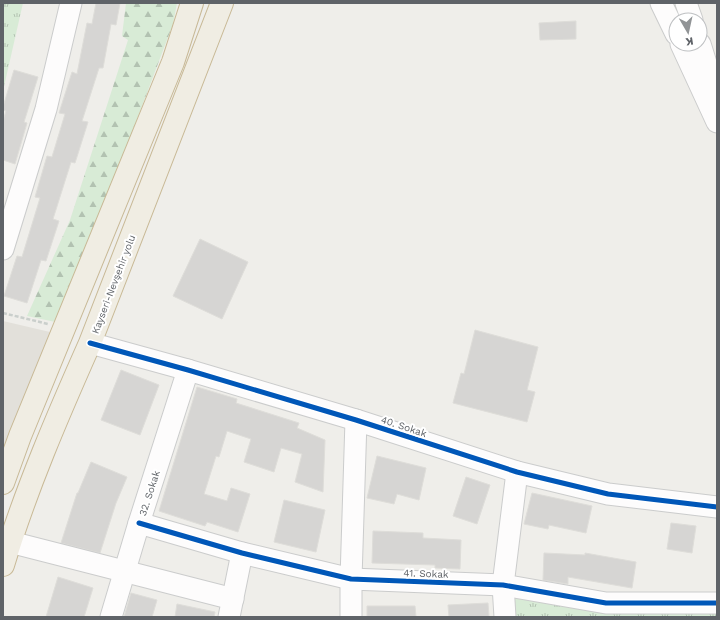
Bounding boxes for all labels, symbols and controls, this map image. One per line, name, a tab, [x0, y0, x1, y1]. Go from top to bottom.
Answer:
north arrow	[668, 12, 708, 52]
text: K	[684, 34, 694, 48]
street label: Kayseri-Nevşehir yolu	[90, 233, 137, 335]
street label: 40. Sokak	[380, 414, 428, 439]
street label: 32. Sokak	[137, 469, 162, 517]
street label: 41. Sokak	[403, 567, 449, 580]

